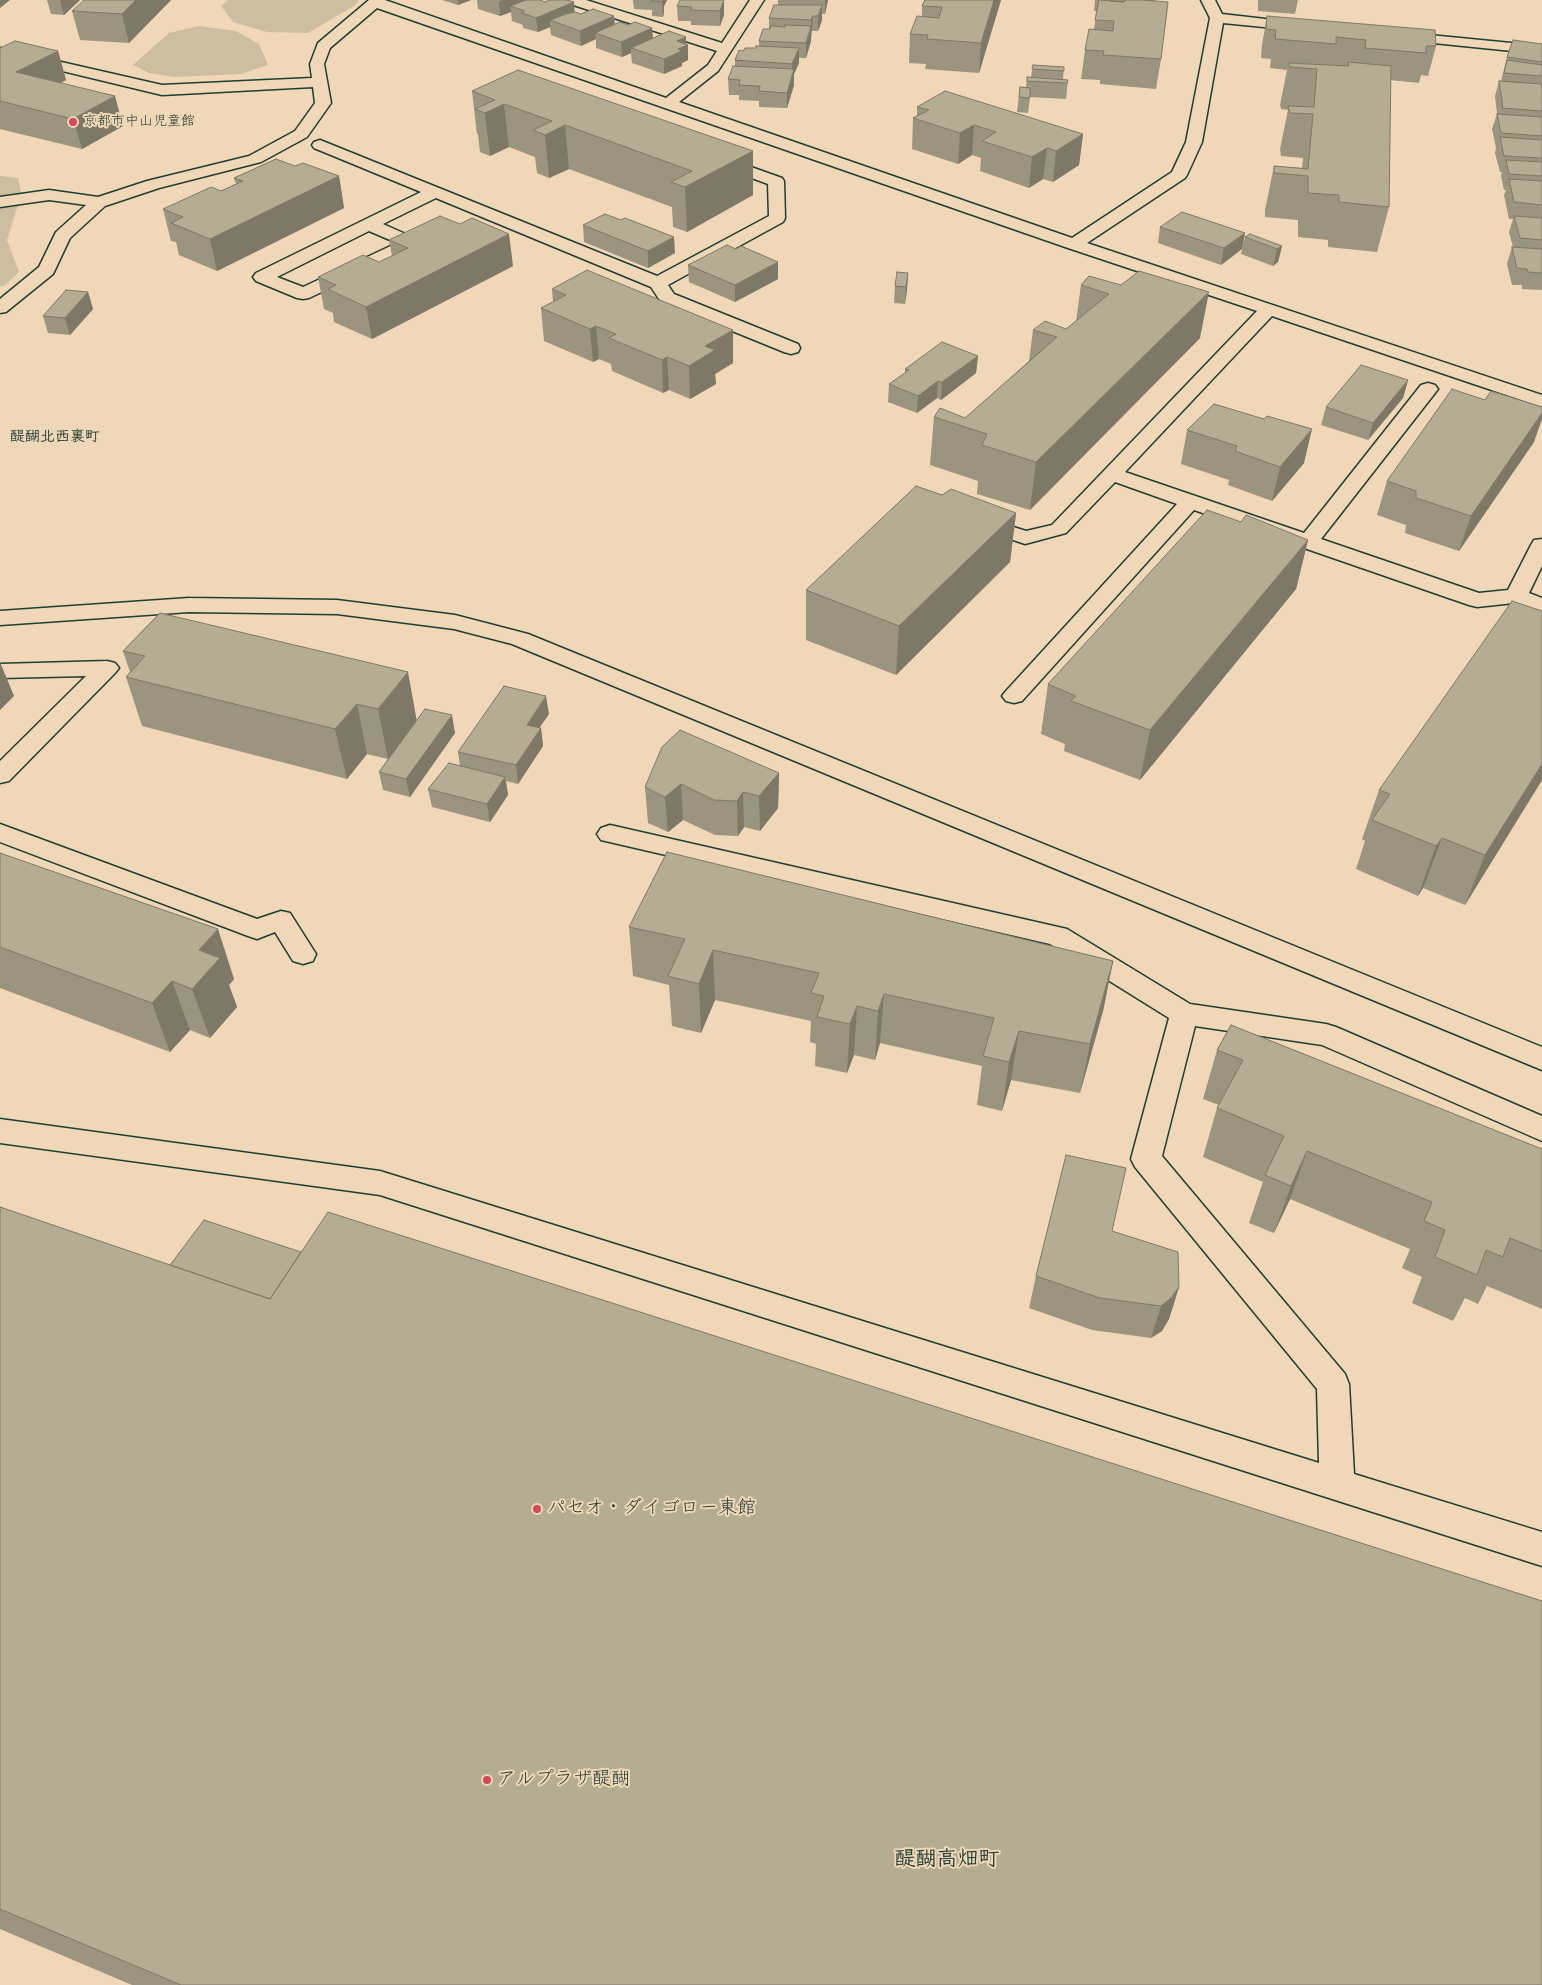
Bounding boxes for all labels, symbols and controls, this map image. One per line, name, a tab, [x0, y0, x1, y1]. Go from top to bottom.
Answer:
place label: 京都市中山児童館	[83, 114, 195, 130]
marker: 京都市中山児童館	[67, 116, 79, 128]
district label: 醍醐北西裏町	[10, 429, 100, 447]
place label: パセオ・ダイゴロー東館	[547, 1498, 756, 1520]
marker: パセオ・ダイゴロー東館	[531, 1503, 543, 1515]
place label: アルプラザ醍醐	[497, 1769, 630, 1791]
marker: アルプラザ醍醐	[481, 1774, 493, 1786]
district label: 醍醐高畑町	[895, 1848, 999, 1874]

